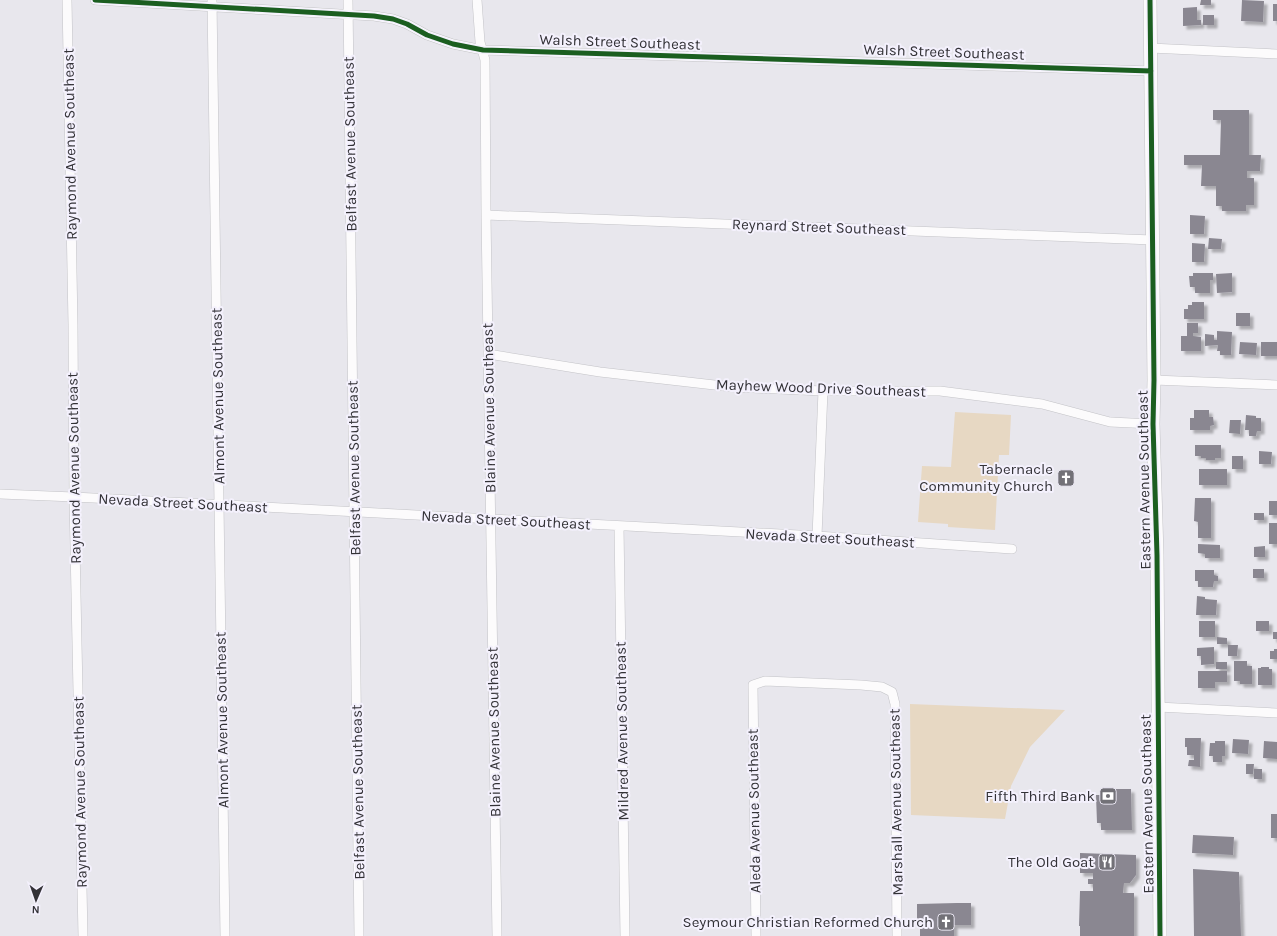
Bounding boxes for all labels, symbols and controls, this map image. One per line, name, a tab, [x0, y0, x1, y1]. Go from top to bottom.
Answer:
street label: Walsh Street Southeast	[539, 30, 701, 54]
street label: Walsh Street Southeast	[863, 40, 1025, 64]
street label: Raymond Avenue Southeast	[59, 48, 81, 240]
street label: Belfast Avenue Southeast	[339, 56, 361, 232]
street label: Reynard Street Southeast	[732, 215, 907, 239]
street label: Almont Avenue Southeast	[207, 307, 229, 485]
street label: Blaine Avenue Southeast	[479, 322, 499, 493]
street label: Raymond Avenue Southeast	[63, 372, 85, 564]
street label: Mayhew Wood Drive Southeast	[716, 375, 927, 401]
street label: Belfast Avenue Southeast	[343, 380, 365, 556]
street label: Eastern Avenue Southeast	[1133, 390, 1155, 570]
place label: Tabernacle Community Church	[919, 460, 1053, 495]
church icon: Tabernacle Community Church	[1056, 468, 1076, 488]
street label: Nevada Street Southeast	[98, 490, 269, 516]
street label: Nevada Street Southeast	[421, 507, 592, 533]
street label: Nevada Street Southeast	[745, 525, 916, 551]
street label: Almont Avenue Southeast	[211, 631, 233, 809]
street label: Mildred Avenue Southeast	[611, 641, 633, 821]
street label: Blaine Avenue Southeast	[484, 646, 504, 817]
street label: Raymond Avenue Southeast	[69, 696, 91, 888]
street label: Belfast Avenue Southeast	[347, 704, 369, 880]
street label: Marshall Avenue Southeast	[885, 708, 907, 896]
street label: Eastern Avenue Southeast	[1136, 714, 1158, 894]
street label: Aleda Avenue Southeast	[744, 728, 764, 893]
bank icon: Fifth Third Bank	[1098, 786, 1118, 806]
place label: Fifth Third Bank	[985, 787, 1095, 805]
restaurant icon: The Old Goat	[1097, 852, 1117, 872]
place label: The Old Goat	[1008, 853, 1094, 871]
north arrow	[16, 880, 56, 920]
text: N	[31, 903, 40, 916]
church icon: Seymour Christian Reformed Church	[936, 912, 956, 932]
place label: Seymour Christian Reformed Church	[683, 913, 933, 931]

